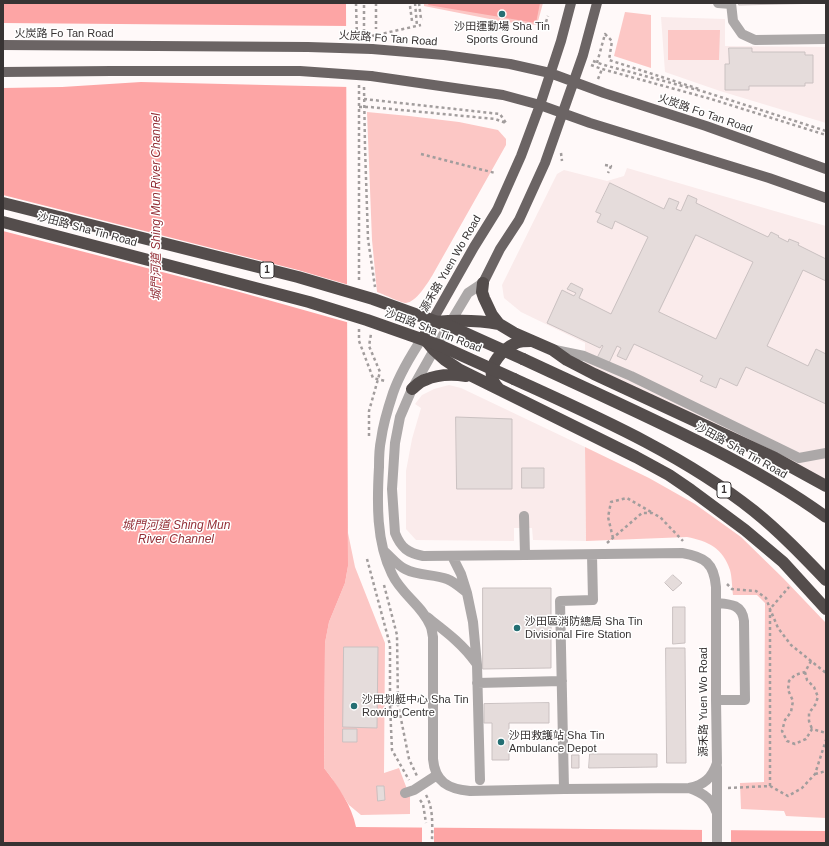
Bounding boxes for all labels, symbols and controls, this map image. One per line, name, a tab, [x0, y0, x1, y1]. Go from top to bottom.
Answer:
marker: 沙田運動場 Sha Tin Sports Ground	[497, 9, 507, 19]
place label: 沙田運動場 Sha Tin Sports Ground	[454, 20, 550, 46]
street label: 火炭路 Fo Tan Road	[14, 27, 114, 41]
street label: 火炭路 Fo Tan Road	[338, 29, 438, 49]
street label: 火炭路 Fo Tan Road	[656, 92, 754, 136]
water label: 城門河道 Shing Mun River Channel	[150, 113, 164, 301]
street label: 沙田路 Sha Tin Road	[36, 210, 138, 250]
street label: 源禾路 Yuen Wo Road	[418, 213, 484, 315]
road number: 1	[260, 262, 274, 278]
street label: 沙田路 Sha Tin Road	[383, 306, 483, 356]
street label: 沙田路 Sha Tin Road	[693, 420, 789, 482]
road number: 1	[717, 482, 731, 498]
water label: 城門河道 Shing Mun River Channel	[122, 519, 230, 547]
place label: 沙田區消防總局 Sha Tin Divisional Fire Station	[525, 615, 643, 641]
marker: 沙田區消防總局 Sha Tin Divisional Fire Station	[512, 623, 522, 633]
street label: 源禾路 Yuen Wo Road	[697, 647, 711, 757]
place label: 沙田划艇中心 Sha Tin Rowing Centre	[362, 693, 469, 719]
marker: 沙田划艇中心 Sha Tin Rowing Centre	[349, 701, 359, 711]
place label: 沙田救護站 Sha Tin Ambulance Depot	[509, 729, 605, 755]
marker: 沙田救護站 Sha Tin Ambulance Depot	[496, 737, 506, 747]

